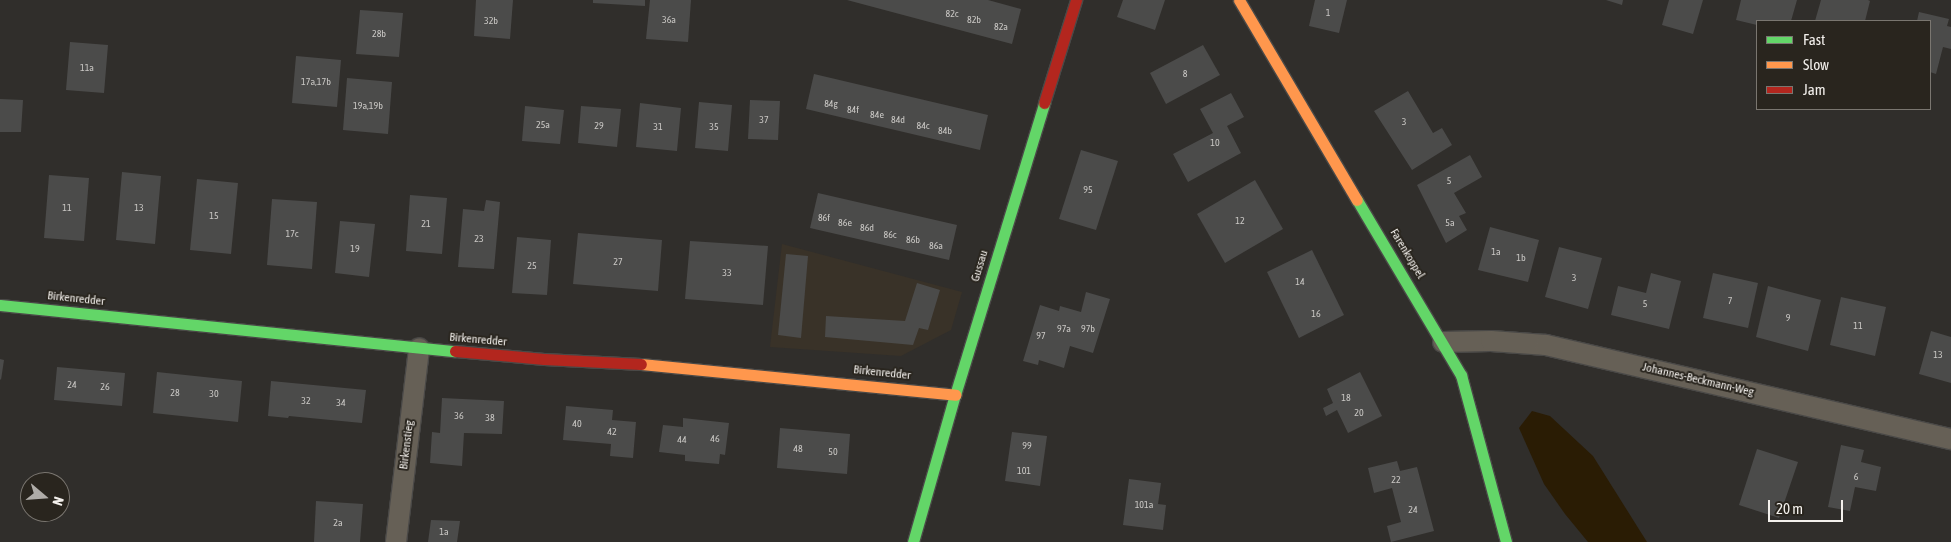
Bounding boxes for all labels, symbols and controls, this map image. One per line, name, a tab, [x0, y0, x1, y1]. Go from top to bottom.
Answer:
house number: 1	[1326, 7, 1330, 19]
house number: 82c	[945, 8, 959, 20]
house number: 36a	[662, 14, 676, 26]
house number: 82b	[967, 14, 981, 26]
house number: 32b	[484, 15, 498, 27]
legend	[1756, 20, 1931, 110]
house number: 82a	[994, 21, 1008, 33]
house number: 28b	[372, 28, 386, 40]
text: Fast	[1803, 31, 1825, 48]
text: Slow	[1803, 56, 1829, 73]
house number: 11a	[80, 62, 94, 74]
house number: 8	[1183, 68, 1187, 80]
house number: 17a,17b	[301, 76, 331, 88]
text: Jam	[1803, 81, 1826, 98]
house number: 84g	[824, 98, 838, 110]
house number: 19a,19b	[353, 100, 383, 112]
house number: 84f	[847, 104, 859, 116]
house number: 84e	[870, 109, 884, 121]
house number: 37	[759, 114, 769, 126]
house number: 84d	[891, 114, 905, 126]
house number: 3	[1402, 116, 1406, 128]
house number: 25a	[536, 119, 550, 131]
house number: 29	[594, 120, 604, 132]
house number: 84c	[916, 120, 930, 132]
house number: 31	[653, 121, 663, 133]
house number: 35	[709, 121, 719, 133]
house number: 84b	[938, 125, 952, 137]
house number: 10	[1210, 137, 1220, 149]
house number: 5	[1447, 175, 1451, 187]
house number: 95	[1083, 184, 1093, 196]
house number: 11	[62, 202, 72, 214]
house number: 13	[134, 202, 144, 214]
house number: 15	[209, 210, 219, 222]
house number: 86f	[818, 212, 830, 224]
house number: 12	[1235, 215, 1245, 227]
house number: 86e	[838, 217, 852, 229]
house number: 5a	[1445, 217, 1455, 229]
house number: 21	[421, 218, 431, 230]
house number: 86d	[860, 222, 874, 234]
street label: Farenkoppel	[1386, 226, 1428, 282]
house number: 17c	[285, 228, 299, 240]
house number: 86c	[883, 229, 897, 241]
house number: 23	[474, 233, 484, 245]
house number: 86b	[906, 234, 920, 246]
house number: 86a	[929, 240, 943, 252]
house number: 19	[350, 243, 360, 255]
house number: 1a	[1491, 246, 1501, 258]
street label: Gussau	[968, 249, 992, 283]
house number: 1b	[1516, 252, 1526, 264]
house number: 27	[613, 256, 623, 268]
house number: 25	[527, 260, 537, 272]
house number: 33	[722, 267, 732, 279]
house number: 3	[1572, 272, 1576, 284]
house number: 14	[1295, 276, 1305, 288]
street label: Birkenredder	[47, 289, 105, 309]
house number: 7	[1728, 295, 1732, 307]
house number: 5	[1643, 298, 1647, 310]
house number: 16	[1311, 308, 1321, 320]
house number: 9	[1786, 312, 1790, 324]
house number: 11	[1853, 320, 1863, 332]
house number: 97a	[1057, 323, 1071, 335]
house number: 97b	[1081, 323, 1095, 335]
street label: Birkenredder	[449, 330, 507, 350]
house number: 97	[1036, 330, 1046, 342]
house number: 13	[1933, 349, 1943, 361]
street label: Johannes-Beckmann-Weg	[1641, 360, 1755, 400]
street label: Birkenredder	[853, 363, 911, 383]
house number: 24	[67, 379, 77, 391]
house number: 26	[100, 381, 110, 393]
house number: 28	[170, 387, 180, 399]
house number: 30	[209, 388, 219, 400]
house number: 18	[1341, 392, 1351, 404]
house number: 32	[301, 395, 311, 407]
house number: 34	[336, 397, 346, 409]
house number: 20	[1354, 407, 1364, 419]
house number: 36	[454, 410, 464, 422]
house number: 38	[485, 412, 495, 424]
house number: 40	[572, 418, 582, 430]
street label: Birkenstieg	[397, 420, 417, 470]
house number: 42	[607, 426, 617, 438]
house number: 46	[710, 433, 720, 445]
house number: 44	[677, 434, 687, 446]
house number: 99	[1022, 440, 1032, 452]
house number: 48	[793, 443, 803, 455]
house number: 50	[828, 446, 838, 458]
house number: 101	[1017, 465, 1031, 477]
house number: 6	[1854, 471, 1858, 483]
north arrow	[20, 472, 70, 522]
house number: 22	[1391, 474, 1401, 486]
scale bar	[1771, 490, 1846, 522]
text: N	[49, 495, 67, 508]
house number: 101a	[1135, 499, 1153, 511]
text: 20 m	[1776, 500, 1803, 517]
house number: 24	[1408, 504, 1418, 516]
house number: 2a	[333, 517, 343, 529]
house number: 1a	[439, 526, 449, 538]

